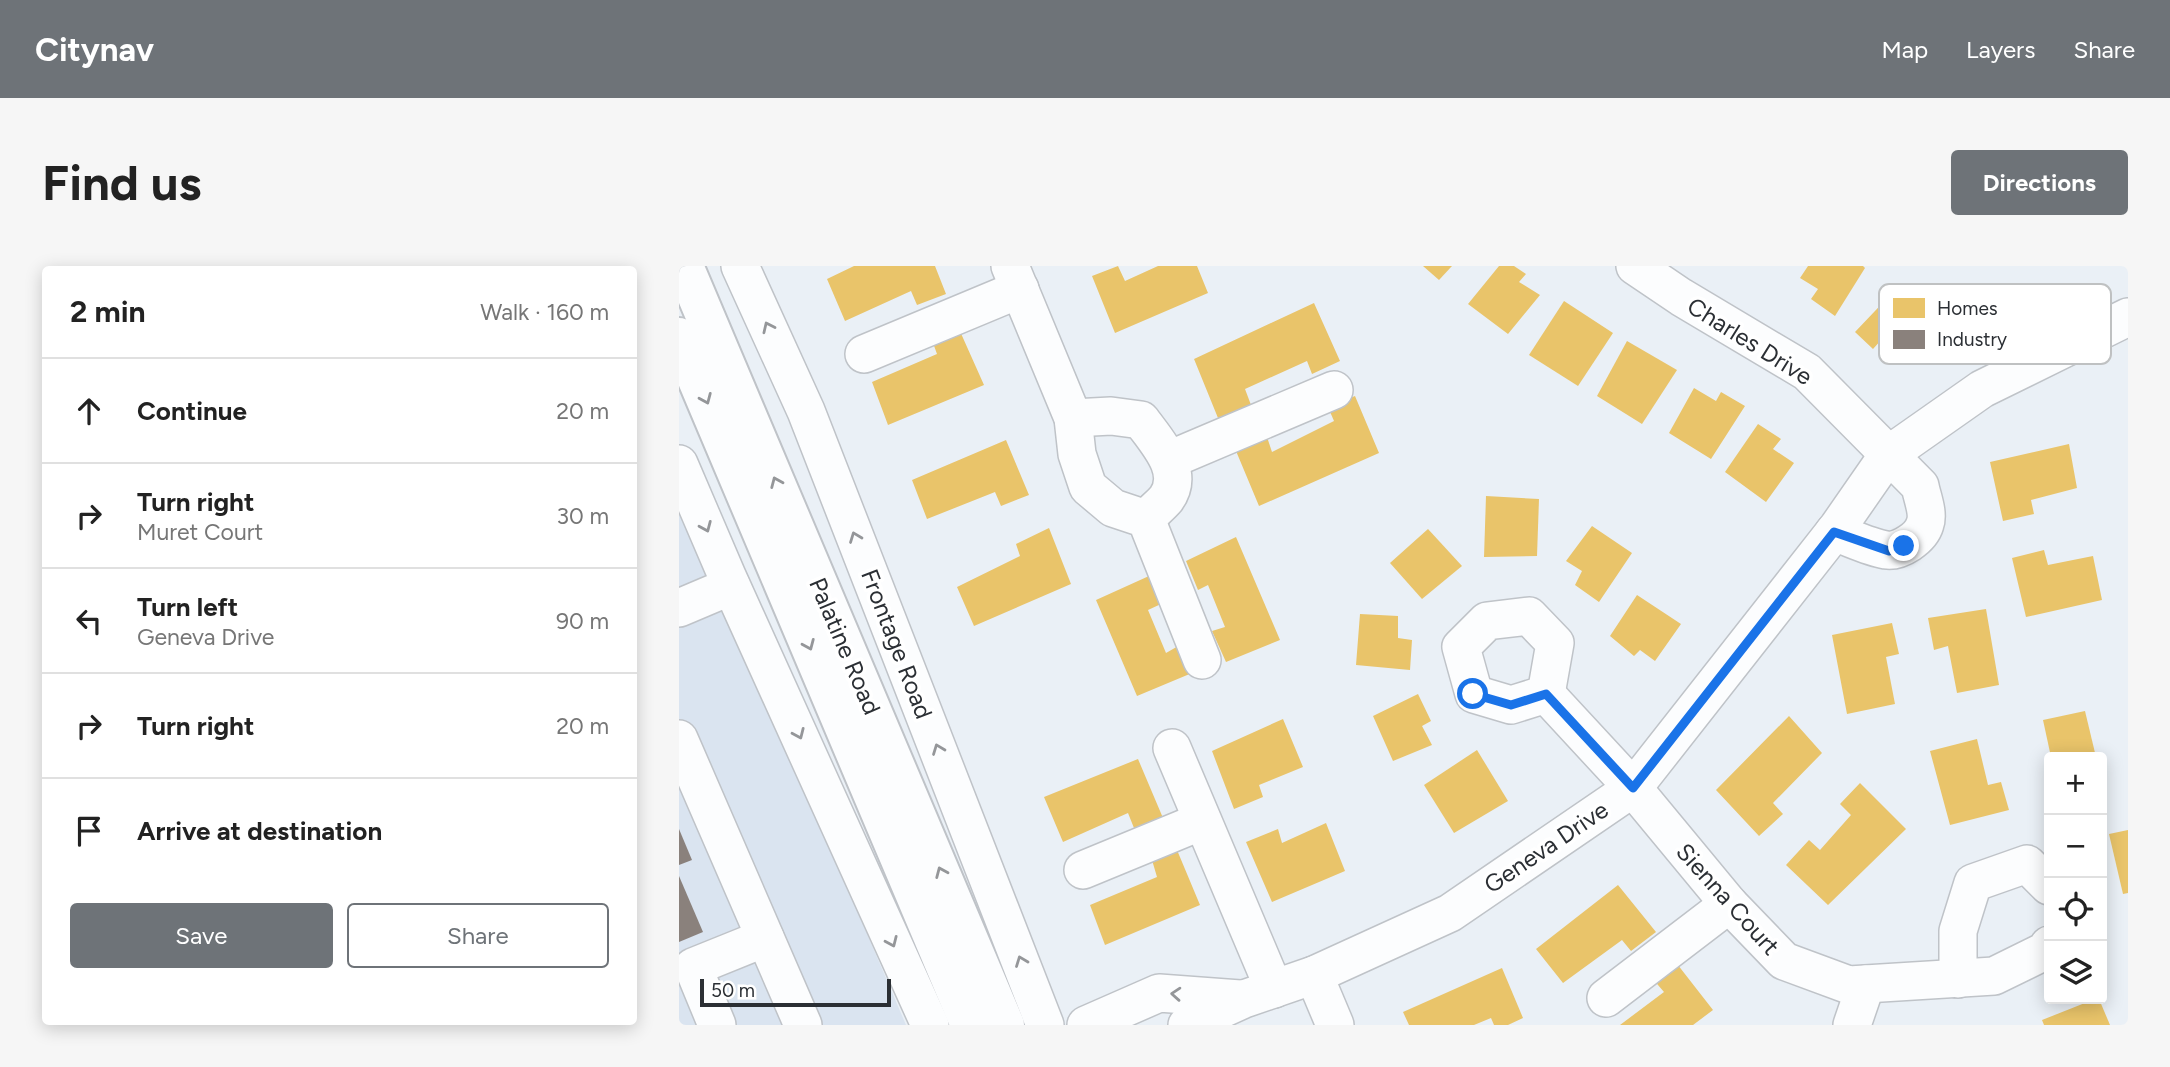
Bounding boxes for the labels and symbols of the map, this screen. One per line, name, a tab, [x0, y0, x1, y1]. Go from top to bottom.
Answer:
legend	[1879, 284, 2111, 364]
street label: Charles Drive	[1682, 291, 1818, 391]
text: Homes	[1937, 297, 1998, 320]
one-way arrow	[762, 322, 776, 335]
text: Industry	[1937, 328, 2007, 351]
one-way arrow	[697, 393, 711, 405]
one-way arrow	[770, 477, 784, 489]
one-way arrow	[697, 520, 711, 532]
route end	[1888, 530, 1919, 561]
one-way arrow	[850, 532, 864, 544]
street label: Frontage Road	[855, 565, 939, 723]
street label: Palatine Road	[803, 573, 887, 719]
one-way arrow	[801, 638, 815, 650]
route start	[1457, 678, 1488, 709]
one-way arrow	[791, 727, 805, 740]
one-way arrow	[932, 744, 946, 756]
street label: Geneva Drive	[1478, 795, 1614, 899]
street label: Sienna Court	[1670, 837, 1786, 961]
one-way arrow	[935, 867, 949, 879]
one-way arrow	[884, 935, 898, 947]
one-way arrow	[1015, 956, 1029, 968]
scale bar	[700, 976, 891, 1008]
one-way arrow	[1170, 987, 1181, 1002]

